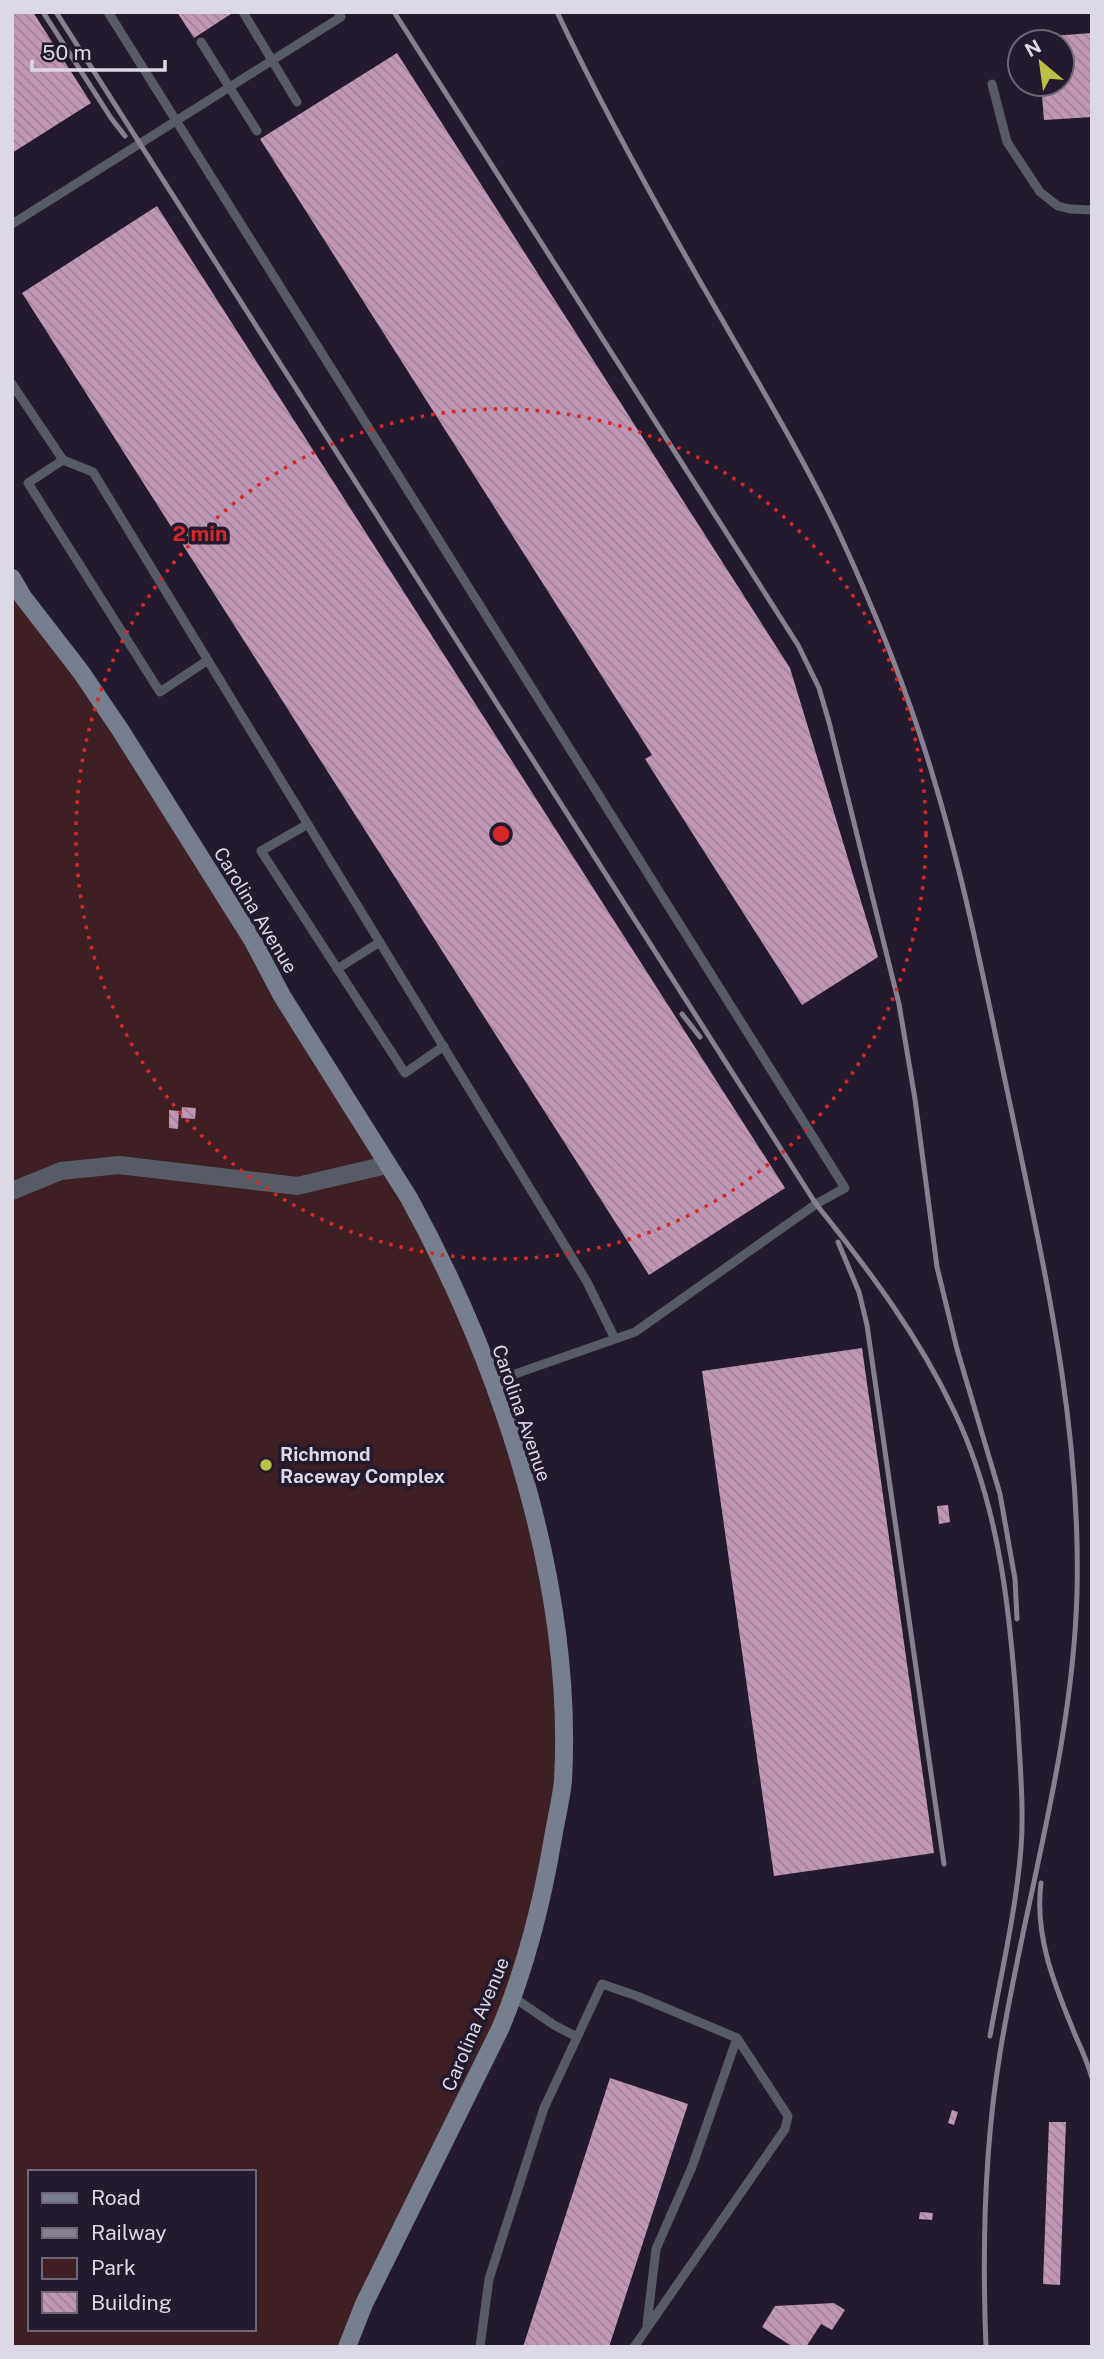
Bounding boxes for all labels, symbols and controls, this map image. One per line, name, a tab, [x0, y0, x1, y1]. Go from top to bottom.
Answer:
scale bar	[32, 28, 164, 72]
north arrow	[1006, 28, 1076, 98]
text: N	[1021, 35, 1045, 61]
text: 50 m	[42, 40, 92, 65]
text: 2 min	[172, 521, 228, 546]
centre of rings	[489, 822, 513, 846]
street label: Carolina Avenue	[210, 843, 302, 977]
street label: Carolina Avenue	[488, 1342, 556, 1484]
place label: Richmond Raceway Complex	[280, 1443, 445, 1487]
marker: Richmond Raceway Complex	[258, 1457, 274, 1473]
street label: Carolina Avenue	[437, 1954, 513, 2094]
legend	[28, 2170, 256, 2331]
text: Road	[91, 2185, 141, 2210]
text: Railway	[91, 2220, 167, 2245]
text: Park	[91, 2255, 136, 2280]
text: Building	[91, 2290, 172, 2315]

